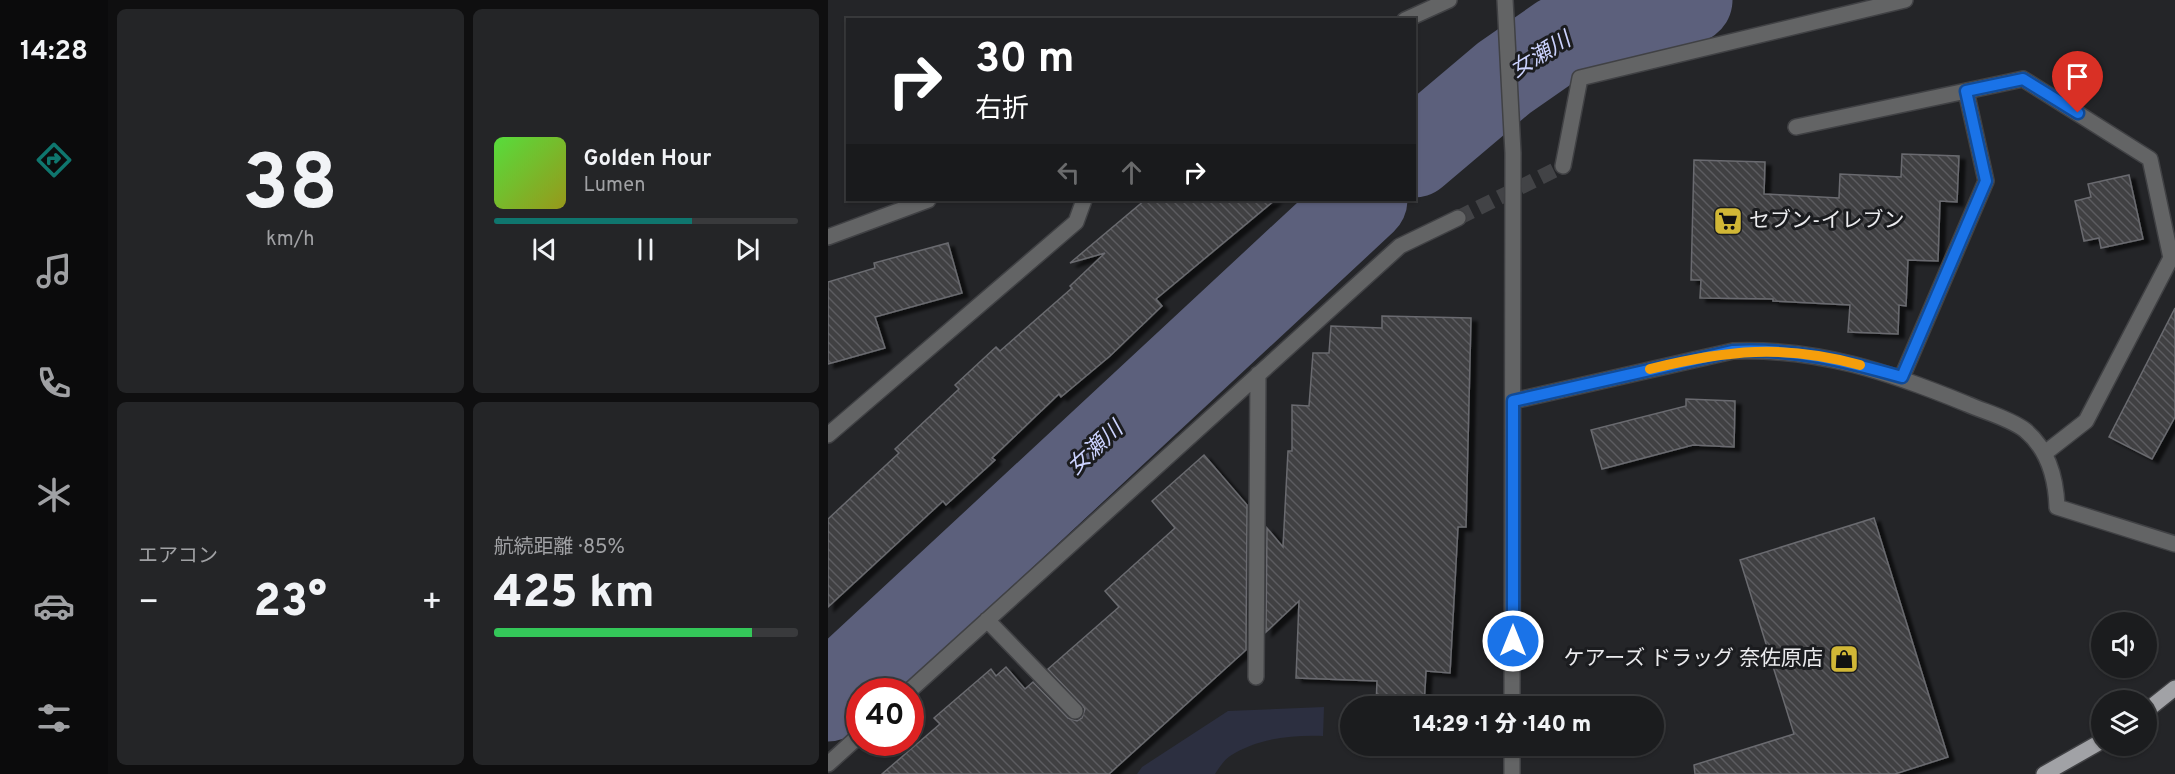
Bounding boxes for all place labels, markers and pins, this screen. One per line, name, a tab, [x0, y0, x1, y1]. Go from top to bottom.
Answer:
pin	[2052, 51, 2103, 113]
supermarket icon: セブン-イレブン	[1712, 205, 1744, 237]
place label: セブン-イレブン	[1749, 208, 1904, 235]
shop icon: ケアーズ ドラッグ 奈佐原店	[1828, 643, 1860, 675]
place label: ケアーズ ドラッグ 奈佐原店	[1563, 646, 1823, 673]

